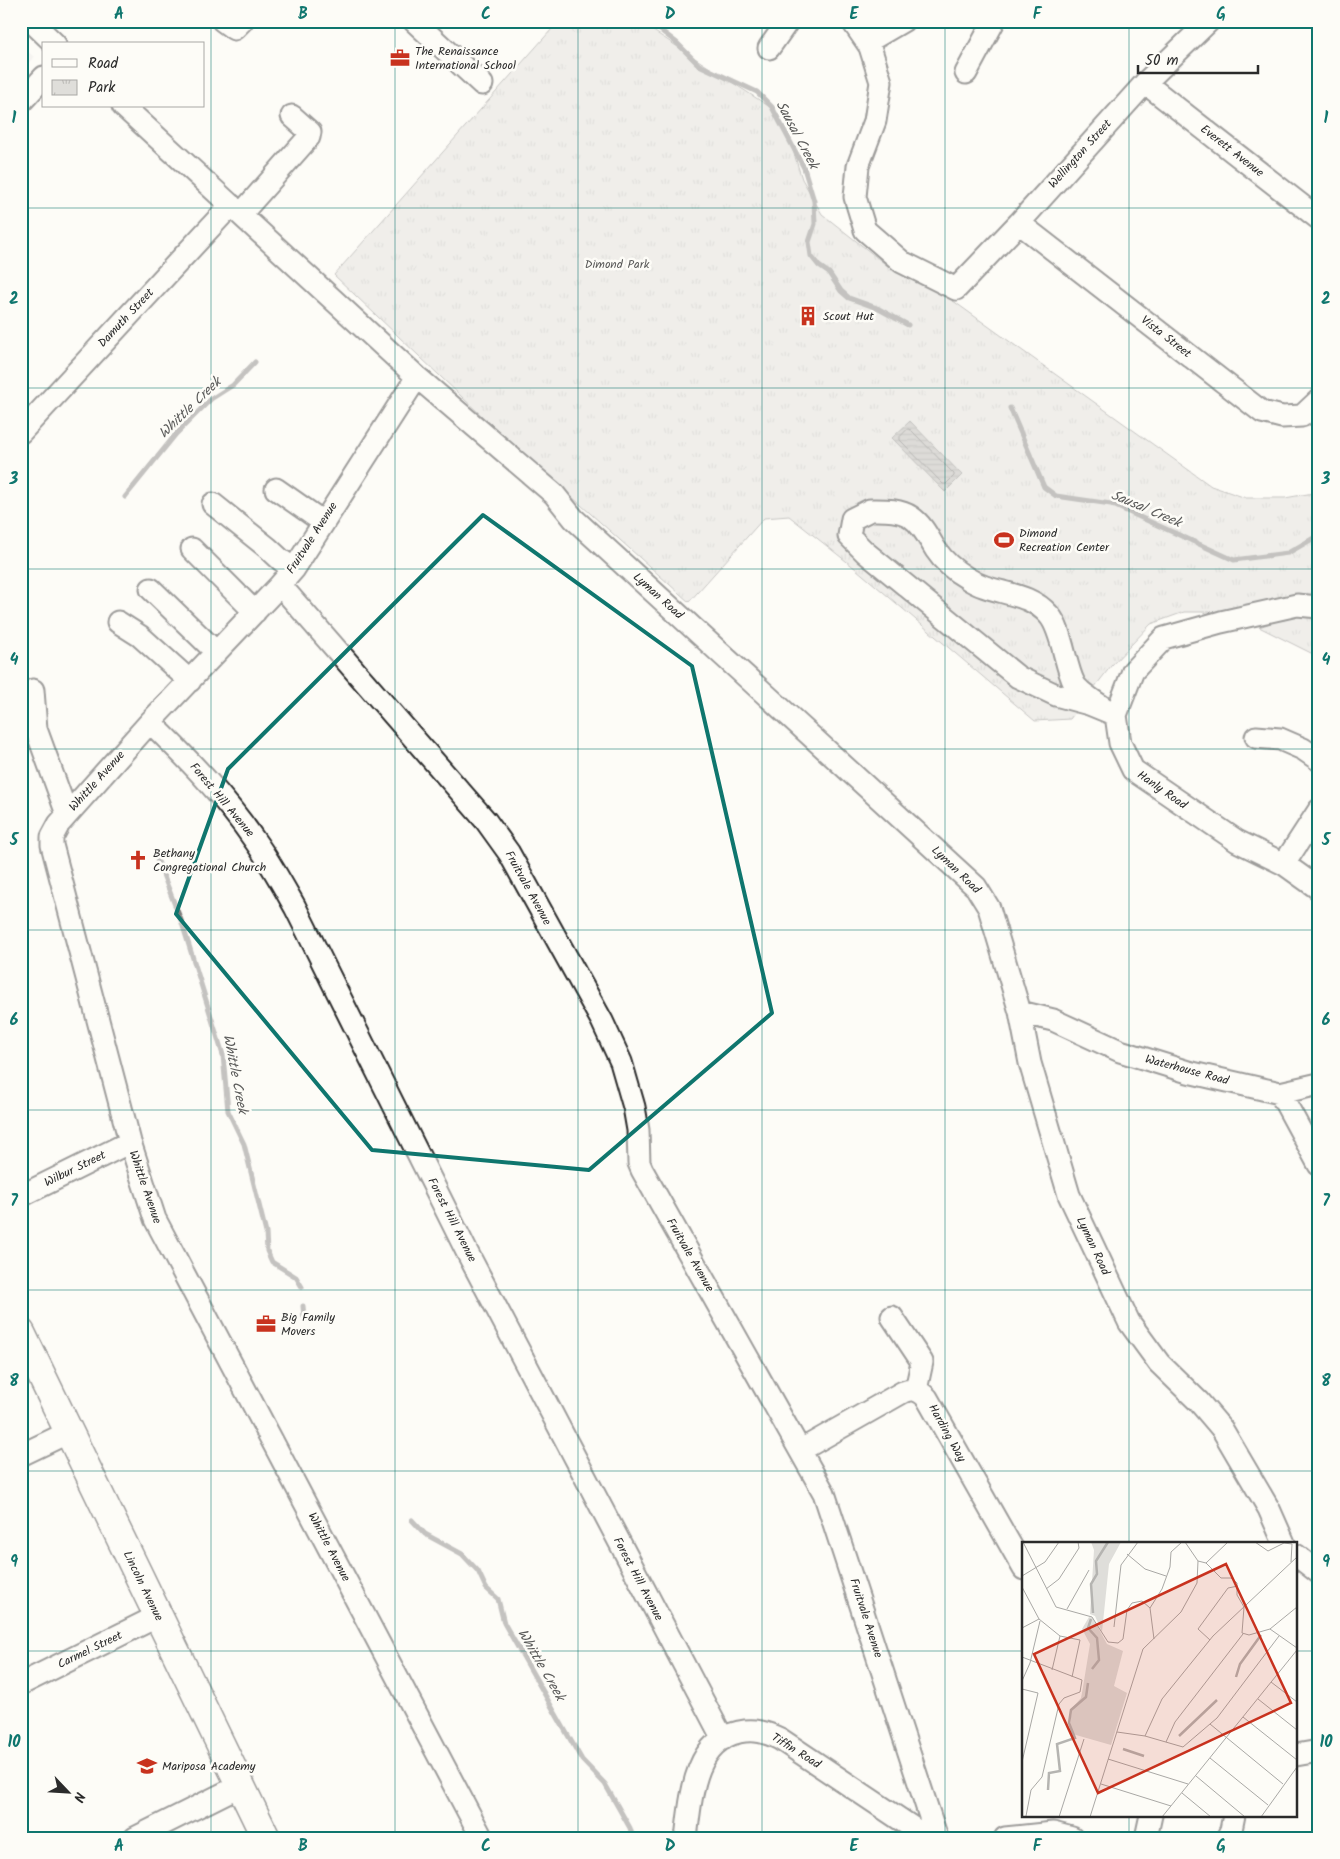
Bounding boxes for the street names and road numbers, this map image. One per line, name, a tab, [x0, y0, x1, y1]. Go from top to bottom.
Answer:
street label: Wellington Street	[1044, 115, 1117, 193]
street label: Everett Avenue	[1196, 120, 1268, 182]
street label: Damuth Street	[93, 284, 159, 352]
street label: Vista Street	[1137, 311, 1196, 363]
street label: Fruitvale Avenue	[282, 498, 343, 578]
street label: Lyman Road	[628, 568, 688, 625]
street label: Whittle Avenue	[64, 746, 130, 816]
street label: Forest Hill Avenue	[185, 758, 259, 842]
street label: Hanly Road	[1133, 766, 1192, 815]
street label: Lyman Road	[927, 841, 986, 899]
street label: Fruitvale Avenue	[500, 847, 557, 929]
street label: Waterhouse Road	[1143, 1050, 1232, 1091]
street label: Wilbur Street	[41, 1146, 109, 1192]
street label: Whittle Avenue	[124, 1148, 167, 1227]
street label: Forest Hill Avenue	[423, 1174, 482, 1266]
street label: Fruitvale Avenue	[661, 1214, 719, 1296]
street label: Lyman Road	[1071, 1214, 1115, 1279]
street label: Harding Way	[923, 1400, 971, 1466]
street label: Whittle Avenue	[303, 1509, 356, 1586]
street label: Forest Hill Avenue	[608, 1534, 668, 1625]
street label: Lincoln Avenue	[118, 1548, 168, 1625]
street label: Fruitvale Avenue	[844, 1576, 888, 1661]
street label: Carmel Street	[54, 1626, 126, 1674]
street label: Tiffin Road	[767, 1728, 825, 1774]

